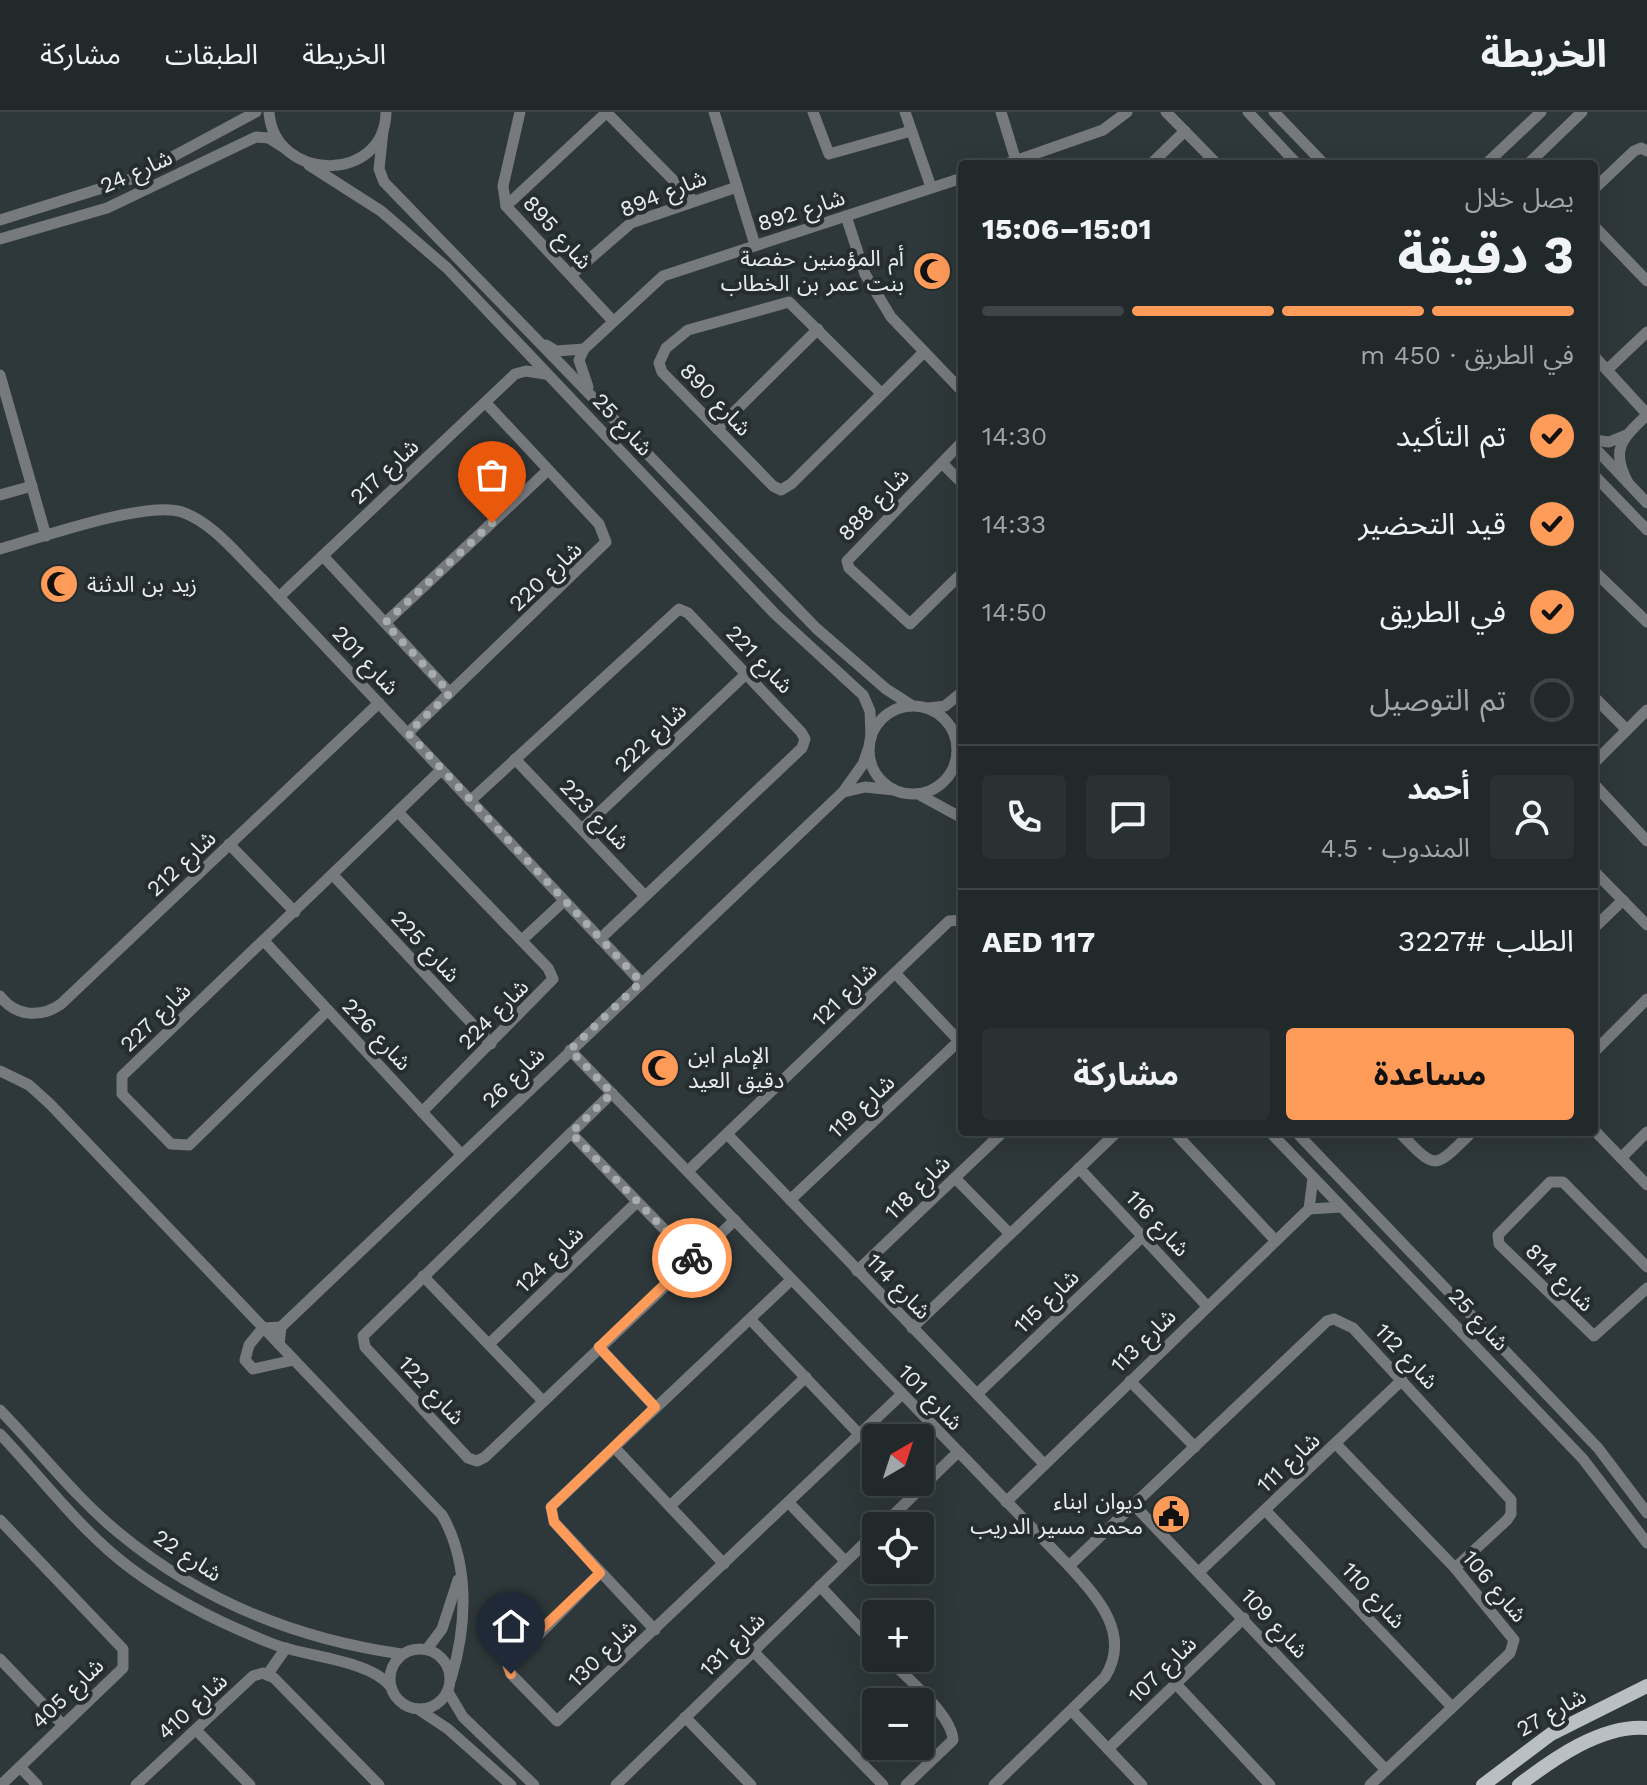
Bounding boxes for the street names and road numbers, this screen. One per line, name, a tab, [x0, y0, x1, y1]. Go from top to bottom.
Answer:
street label: شارع 24	[96, 145, 178, 202]
street label: شارع 894	[616, 165, 712, 226]
street label: شارع 892	[754, 185, 849, 240]
street label: شارع 895	[515, 190, 597, 277]
street label: شارع 890	[672, 358, 756, 444]
street label: شارع 25	[585, 388, 658, 463]
street label: شارع 217	[345, 434, 426, 512]
street label: شارع 888	[833, 463, 917, 549]
street label: شارع 220	[504, 537, 589, 619]
street label: شارع 221	[718, 620, 798, 701]
street label: شارع 201	[324, 621, 404, 703]
street label: شارع 222	[609, 698, 694, 780]
street label: شارع 223	[552, 774, 635, 858]
street label: شارع 212	[142, 825, 224, 904]
street label: شارع 225	[383, 905, 465, 990]
street label: شارع 121	[807, 957, 885, 1034]
street label: شارع 224	[453, 974, 536, 1057]
street label: شارع 227	[115, 978, 198, 1060]
street label: شارع 226	[334, 993, 416, 1078]
street label: شارع 26	[477, 1042, 552, 1116]
street label: شارع 119	[823, 1070, 902, 1146]
street label: شارع 118	[879, 1150, 958, 1227]
street label: شارع 116	[1118, 1185, 1194, 1264]
street label: شارع 124	[510, 1221, 591, 1301]
street label: شارع 814	[1518, 1238, 1599, 1319]
street label: شارع 114	[859, 1249, 936, 1327]
street label: شارع 115	[1009, 1264, 1087, 1341]
street label: شارع 25	[1441, 1283, 1514, 1358]
street label: شارع 113	[1106, 1303, 1184, 1380]
street label: شارع 112	[1367, 1318, 1443, 1397]
street label: شارع 122	[391, 1351, 470, 1433]
street label: شارع 101	[891, 1359, 968, 1438]
street label: شارع 111	[1252, 1427, 1327, 1500]
street label: شارع 22	[147, 1524, 226, 1590]
street label: شارع 106	[1454, 1545, 1532, 1630]
street label: شارع 110	[1334, 1557, 1410, 1636]
street label: شارع 109	[1233, 1583, 1313, 1666]
street label: شارع 131	[695, 1607, 773, 1684]
street label: شارع 130	[563, 1615, 645, 1695]
street label: شارع 107	[1123, 1631, 1204, 1711]
street label: شارع 405	[26, 1653, 111, 1737]
street label: شارع 410	[152, 1668, 235, 1748]
street label: شارع 27	[1512, 1683, 1592, 1745]

